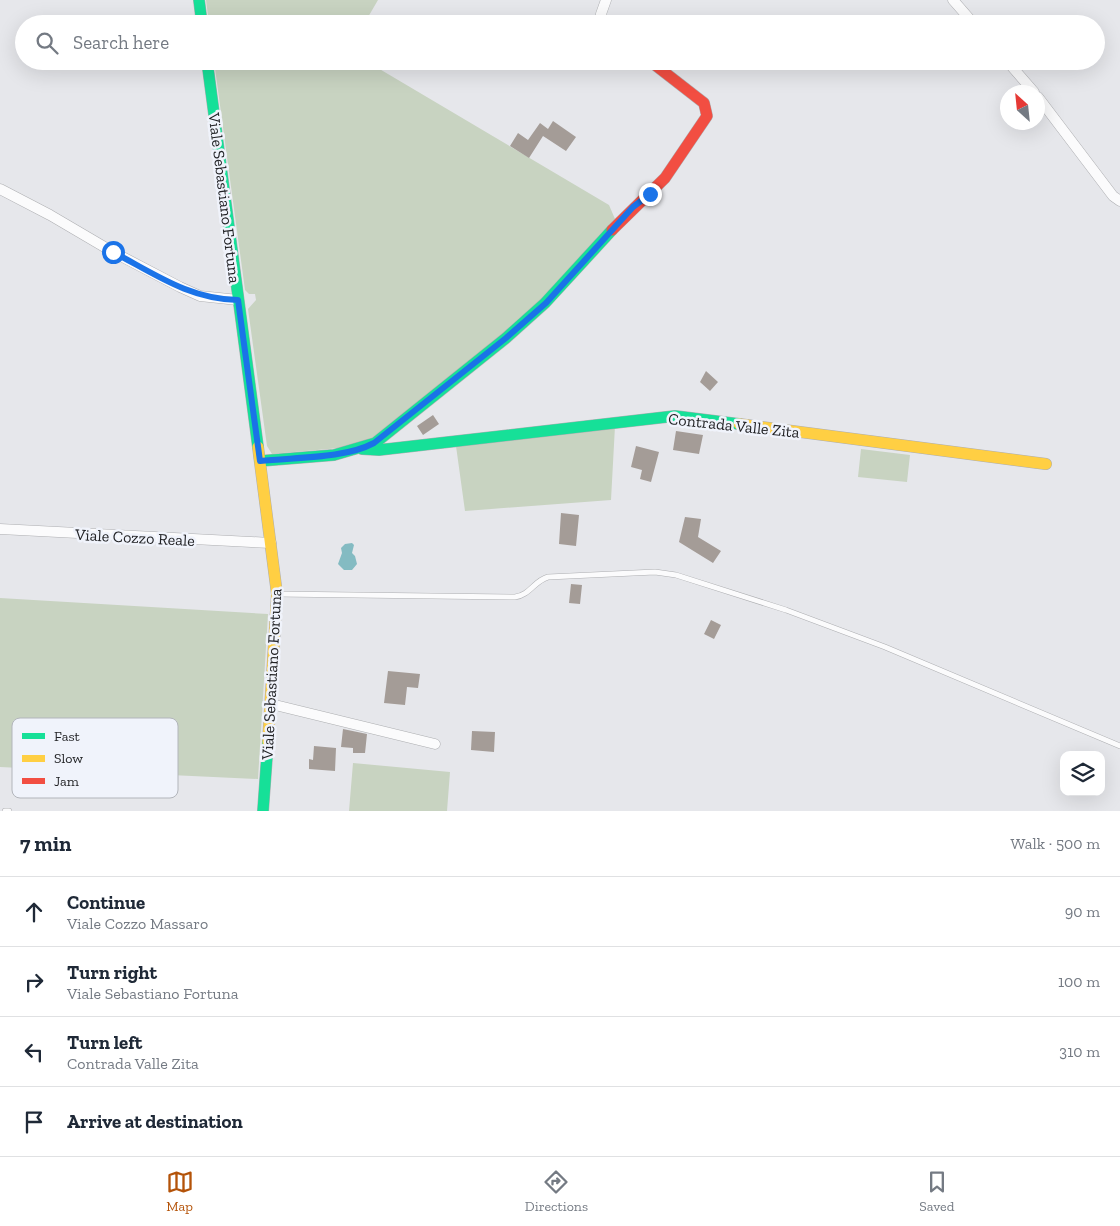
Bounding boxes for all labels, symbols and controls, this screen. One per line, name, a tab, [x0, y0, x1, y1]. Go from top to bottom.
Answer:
search box	[15, 15, 1105, 70]
icon: search	[33, 29, 61, 57]
text: Search here	[73, 31, 169, 54]
north arrow	[1000, 85, 1045, 130]
street label: Viale Sebastiano Fortuna	[205, 111, 244, 285]
route end	[639, 183, 662, 206]
route start	[102, 241, 125, 264]
street label: Contrada Valle Zita	[667, 409, 801, 442]
street label: Viale Cozzo Reale	[74, 525, 195, 550]
street label: Viale Sebastiano Fortuna	[257, 588, 285, 761]
legend	[12, 718, 178, 798]
text: Fast	[54, 728, 81, 745]
text: Slow	[54, 750, 83, 767]
map controls	[1060, 751, 1105, 796]
button: layers	[1060, 751, 1105, 796]
text: Jam	[54, 773, 79, 790]
text: 7 min	[20, 831, 71, 856]
text: Walk · 500 m	[1011, 834, 1100, 853]
text: Continue	[67, 891, 145, 914]
icon: ahead	[20, 898, 48, 926]
text: 90 m	[1065, 902, 1100, 921]
text: Viale Cozzo Massaro	[67, 914, 208, 933]
text: Turn right	[67, 961, 157, 984]
icon: right	[20, 968, 48, 996]
text: 100 m	[1058, 972, 1100, 991]
text: Viale Sebastiano Fortuna	[67, 984, 239, 1003]
text: Turn left	[67, 1031, 142, 1054]
icon: left	[20, 1038, 48, 1066]
text: 310 m	[1059, 1042, 1100, 1061]
text: Contrada Valle Zita	[67, 1054, 199, 1073]
icon: arrive	[20, 1108, 48, 1136]
text: Arrive at destination	[67, 1110, 243, 1133]
tab: Map	[166, 1168, 194, 1215]
tab: Directions	[525, 1168, 588, 1215]
tab: Saved	[919, 1168, 954, 1215]

